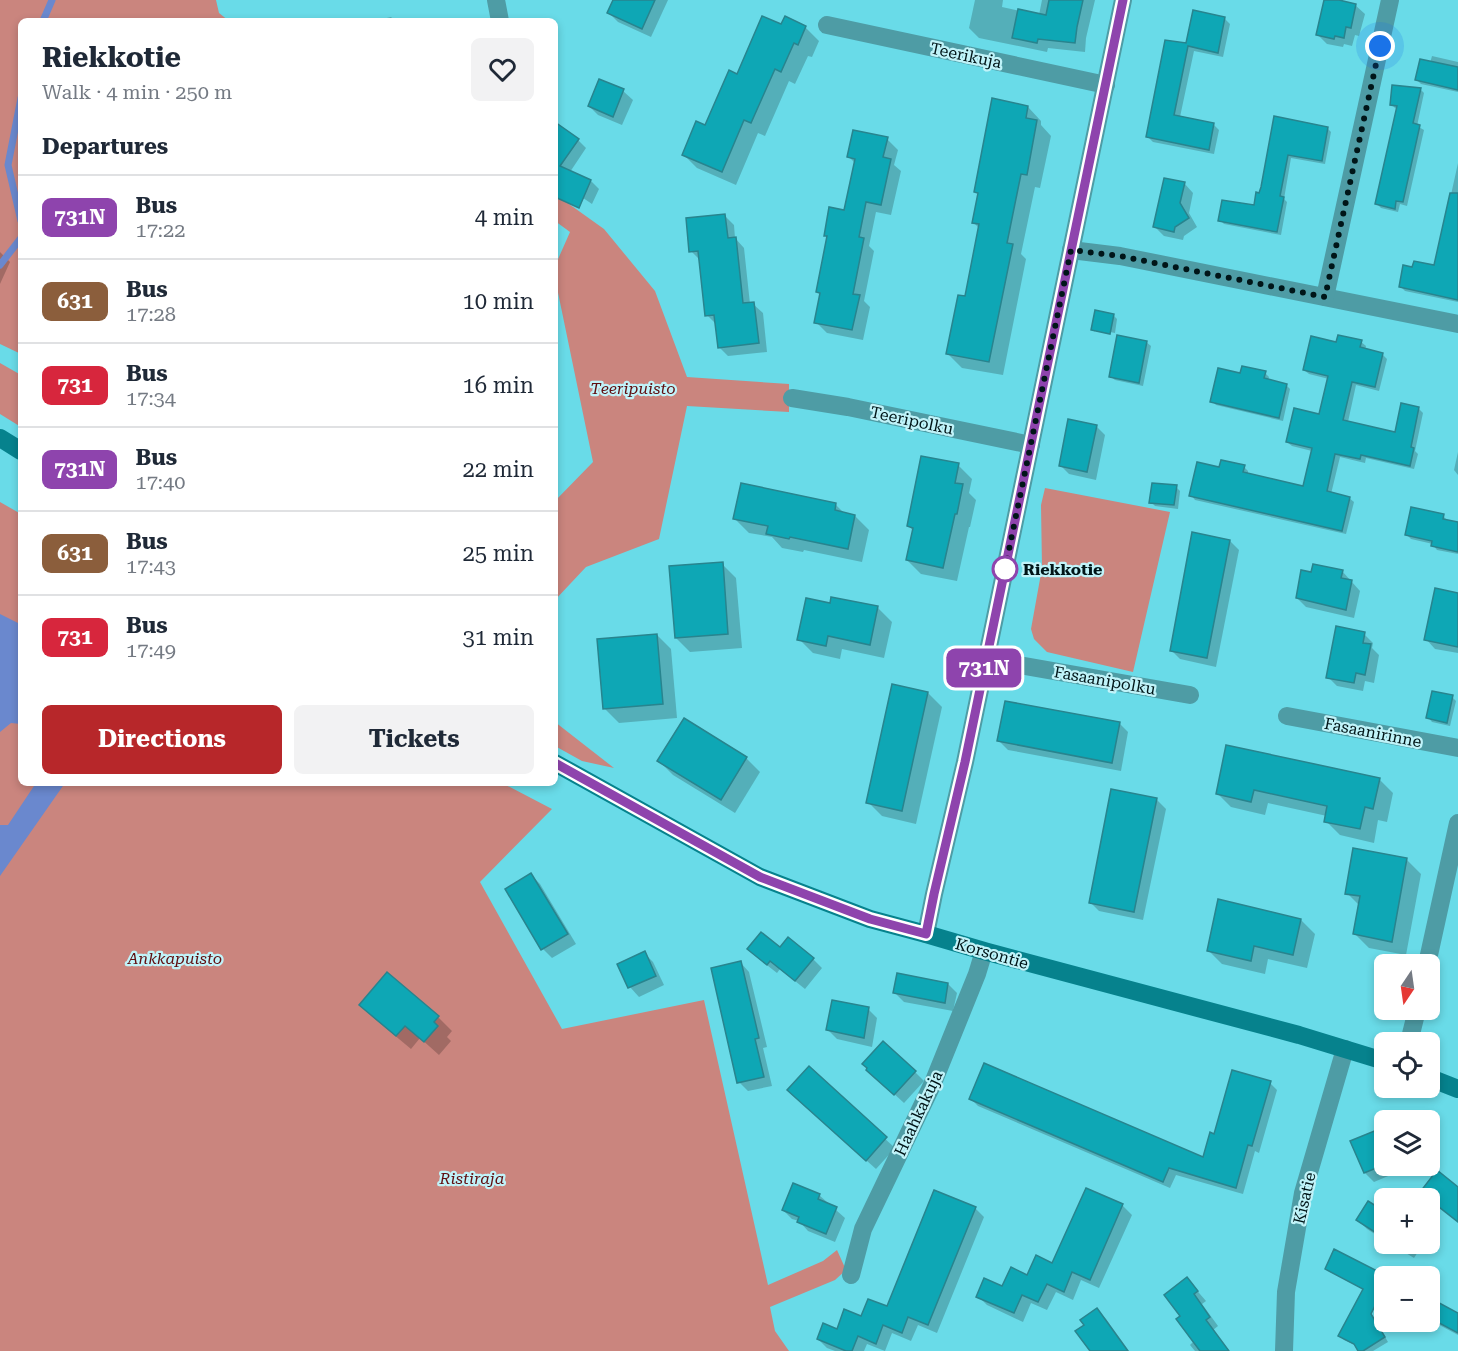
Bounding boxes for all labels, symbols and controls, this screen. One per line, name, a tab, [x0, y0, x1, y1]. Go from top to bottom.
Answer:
your location	[1365, 31, 1395, 61]
button: heart	[471, 38, 534, 101]
street label: Teerikuja	[929, 39, 1004, 72]
text: Riekkotie	[42, 41, 181, 74]
text: Walk · 4 min · 250 m	[42, 80, 232, 104]
text: Departures	[42, 134, 168, 159]
text: Bus	[135, 193, 177, 218]
text: 731N	[54, 205, 105, 229]
text: 4 min	[475, 205, 534, 230]
text: 17:22	[135, 218, 185, 242]
text: Bus	[126, 277, 168, 302]
text: 631	[57, 289, 93, 313]
text: 10 min	[463, 289, 534, 314]
text: 17:28	[126, 302, 176, 326]
text: Bus	[126, 361, 168, 386]
text: 731	[57, 373, 93, 397]
text: 16 min	[463, 373, 534, 398]
park label: Teeripuisto	[590, 379, 676, 398]
text: 17:34	[126, 386, 176, 410]
street label: Teeripolku	[869, 402, 955, 439]
text: Bus	[135, 445, 177, 470]
text: 731N	[54, 457, 105, 481]
text: 22 min	[463, 457, 534, 482]
text: 17:40	[135, 470, 185, 494]
text: Bus	[126, 529, 168, 554]
text: 631	[57, 541, 93, 565]
text: 25 min	[463, 541, 534, 566]
text: 17:43	[126, 554, 176, 578]
marker: Riekkotie	[992, 556, 1018, 582]
place label: Riekkotie	[1023, 560, 1102, 579]
text: Bus	[126, 613, 168, 638]
text: 731	[57, 625, 93, 649]
text: 31 min	[463, 625, 534, 650]
text: 17:49	[126, 638, 176, 662]
line badge: 731N	[942, 648, 1026, 688]
text: 731N	[958, 656, 1010, 680]
street label: Fasaanipolku	[1053, 662, 1157, 699]
button: Directions	[42, 705, 282, 774]
button: Tickets	[294, 705, 534, 774]
street label: Fasaanirinne	[1323, 714, 1423, 751]
street label: Korsontie	[953, 934, 1031, 973]
park label: Ankkapuisto	[127, 949, 222, 968]
north arrow	[1374, 954, 1440, 1020]
map controls	[1374, 954, 1440, 1332]
button: locate	[1374, 1032, 1440, 1098]
street label: Haahkakuja	[890, 1067, 947, 1159]
button: layers	[1374, 1110, 1440, 1176]
park label: Ristiraja	[439, 1169, 505, 1188]
street label: Kisatie	[1289, 1170, 1320, 1226]
button: +	[1374, 1188, 1440, 1254]
button: −	[1374, 1266, 1440, 1332]

